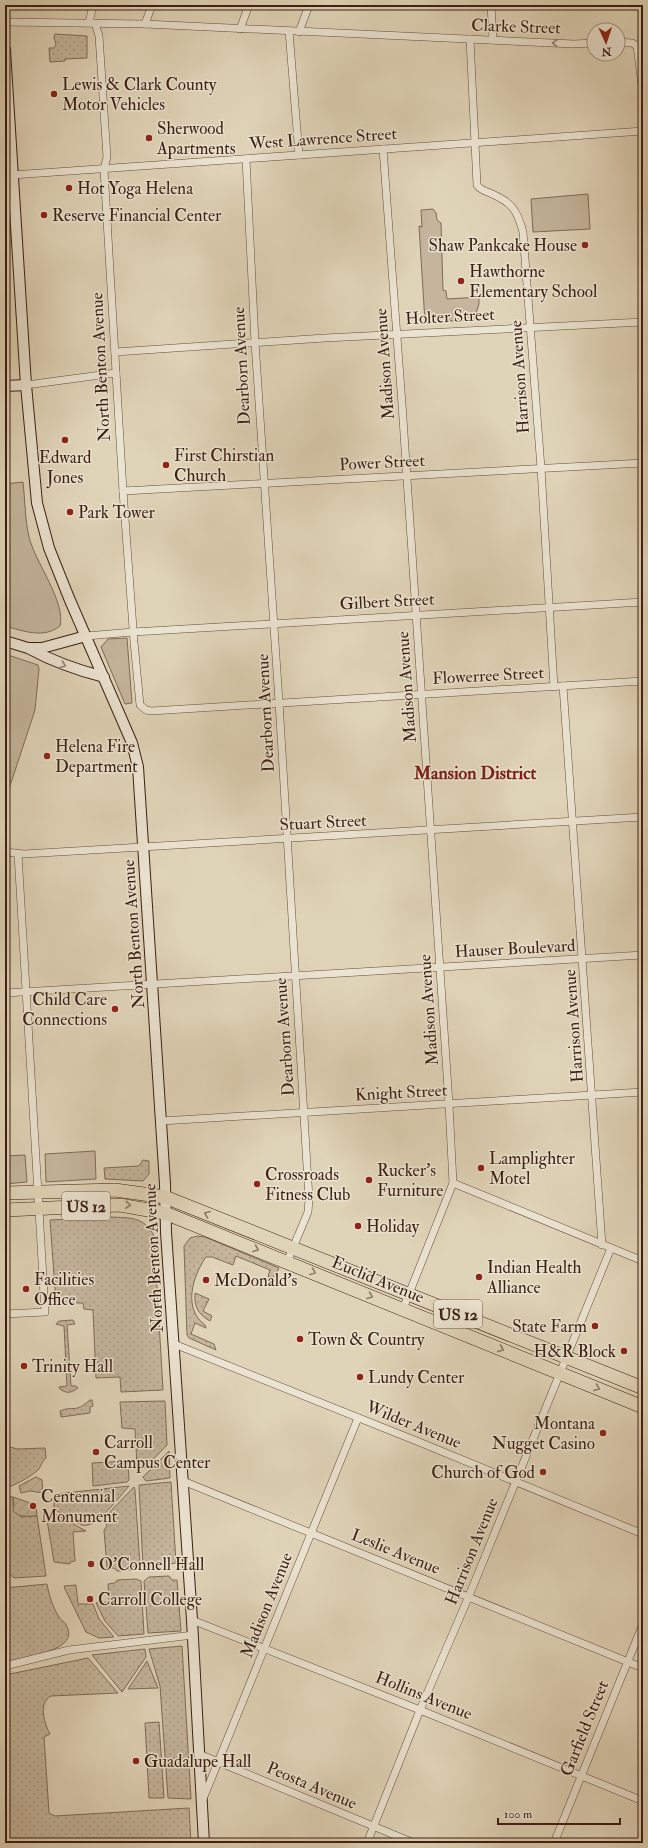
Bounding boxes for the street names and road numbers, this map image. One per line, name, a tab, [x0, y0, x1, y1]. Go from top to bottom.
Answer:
street label: Clarke Street	[471, 14, 562, 39]
street label: West Lawrence Street	[247, 123, 398, 154]
street label: North Benton Avenue	[86, 292, 115, 442]
street label: Holter Street	[405, 304, 496, 329]
street label: Dearborn Avenue	[228, 306, 255, 426]
street label: Madison Avenue	[370, 307, 399, 420]
street label: Harrison Avenue	[505, 320, 534, 434]
street label: Power Street	[339, 450, 426, 475]
street label: Gilbert Street	[339, 589, 435, 614]
street label: Madison Avenue	[392, 630, 421, 743]
street label: Dearborn Avenue	[252, 653, 279, 773]
street label: Flowerree Street	[432, 662, 545, 689]
street label: Stuart Street	[279, 810, 368, 835]
street label: North Benton Avenue	[118, 859, 149, 1009]
street label: Hauser Boulevard	[454, 935, 577, 962]
street label: Madison Avenue	[414, 953, 443, 1066]
street label: Harrison Avenue	[559, 969, 588, 1083]
street label: Dearborn Avenue	[270, 977, 299, 1097]
street label: Knight Street	[354, 1080, 448, 1105]
street label: North Benton Avenue	[139, 1183, 168, 1333]
road number: US 12	[62, 1192, 110, 1220]
street label: Euclid Avenue	[329, 1251, 427, 1308]
road number: US 12	[434, 1300, 482, 1328]
street label: Wilder Avenue	[362, 1395, 464, 1453]
street label: Harrison Avenue	[440, 1495, 502, 1608]
street label: Leslie Avenue	[348, 1524, 443, 1579]
street label: Madison Avenue	[236, 1549, 297, 1661]
street label: Hollins Avenue	[372, 1667, 475, 1724]
street label: Garfield Street	[556, 1677, 613, 1779]
street label: Peosta Avenue	[264, 1757, 360, 1814]

